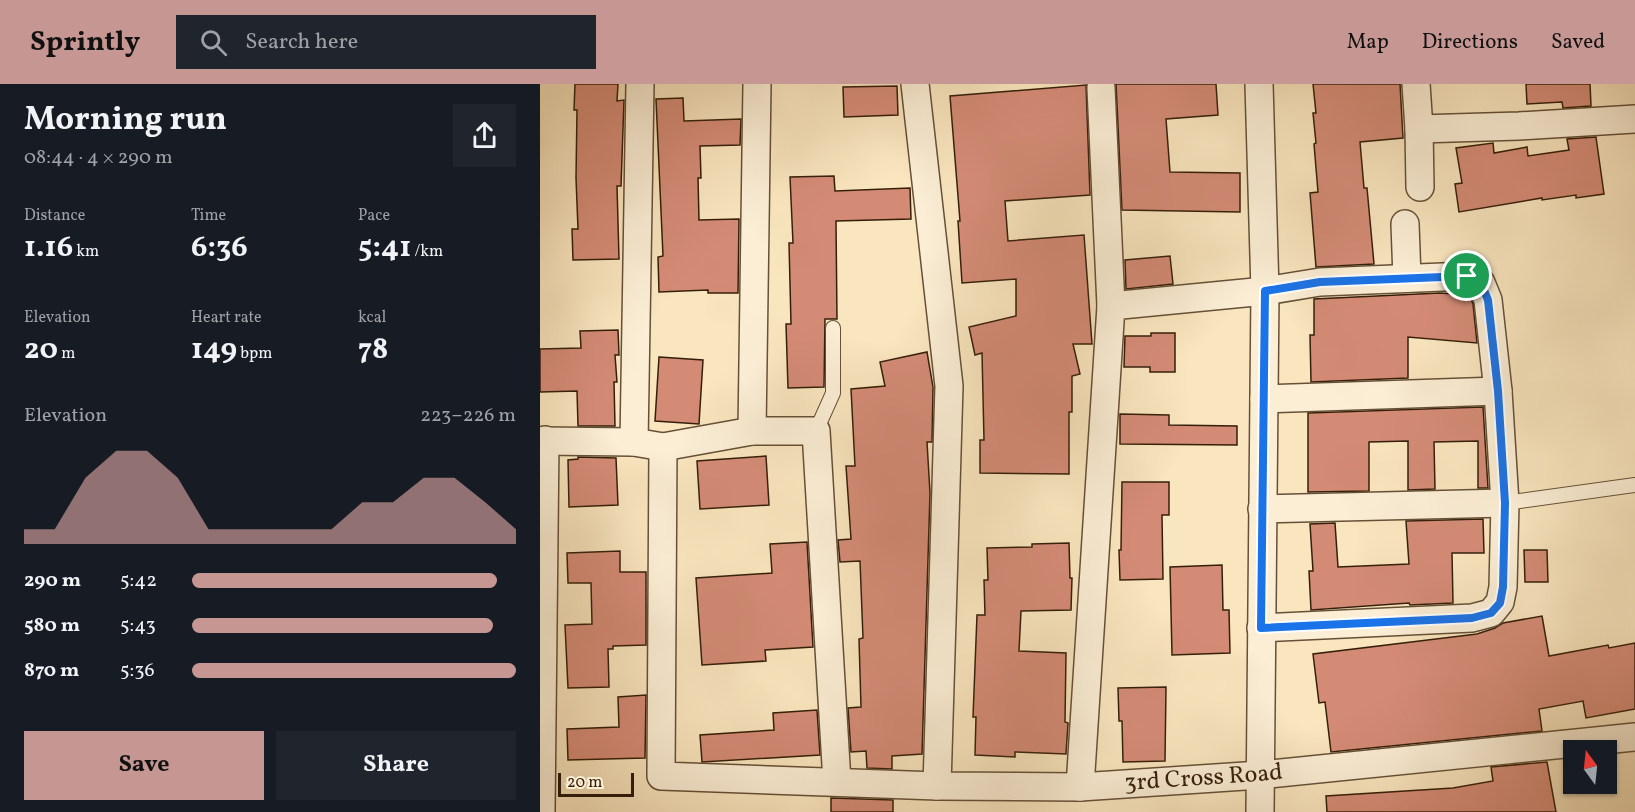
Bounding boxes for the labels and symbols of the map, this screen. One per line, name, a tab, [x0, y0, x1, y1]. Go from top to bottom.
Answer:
pin	[1441, 250, 1492, 301]
north arrow	[1563, 740, 1617, 794]
street label: 3rd Cross Road	[1123, 756, 1284, 801]
scale bar	[558, 770, 634, 798]

